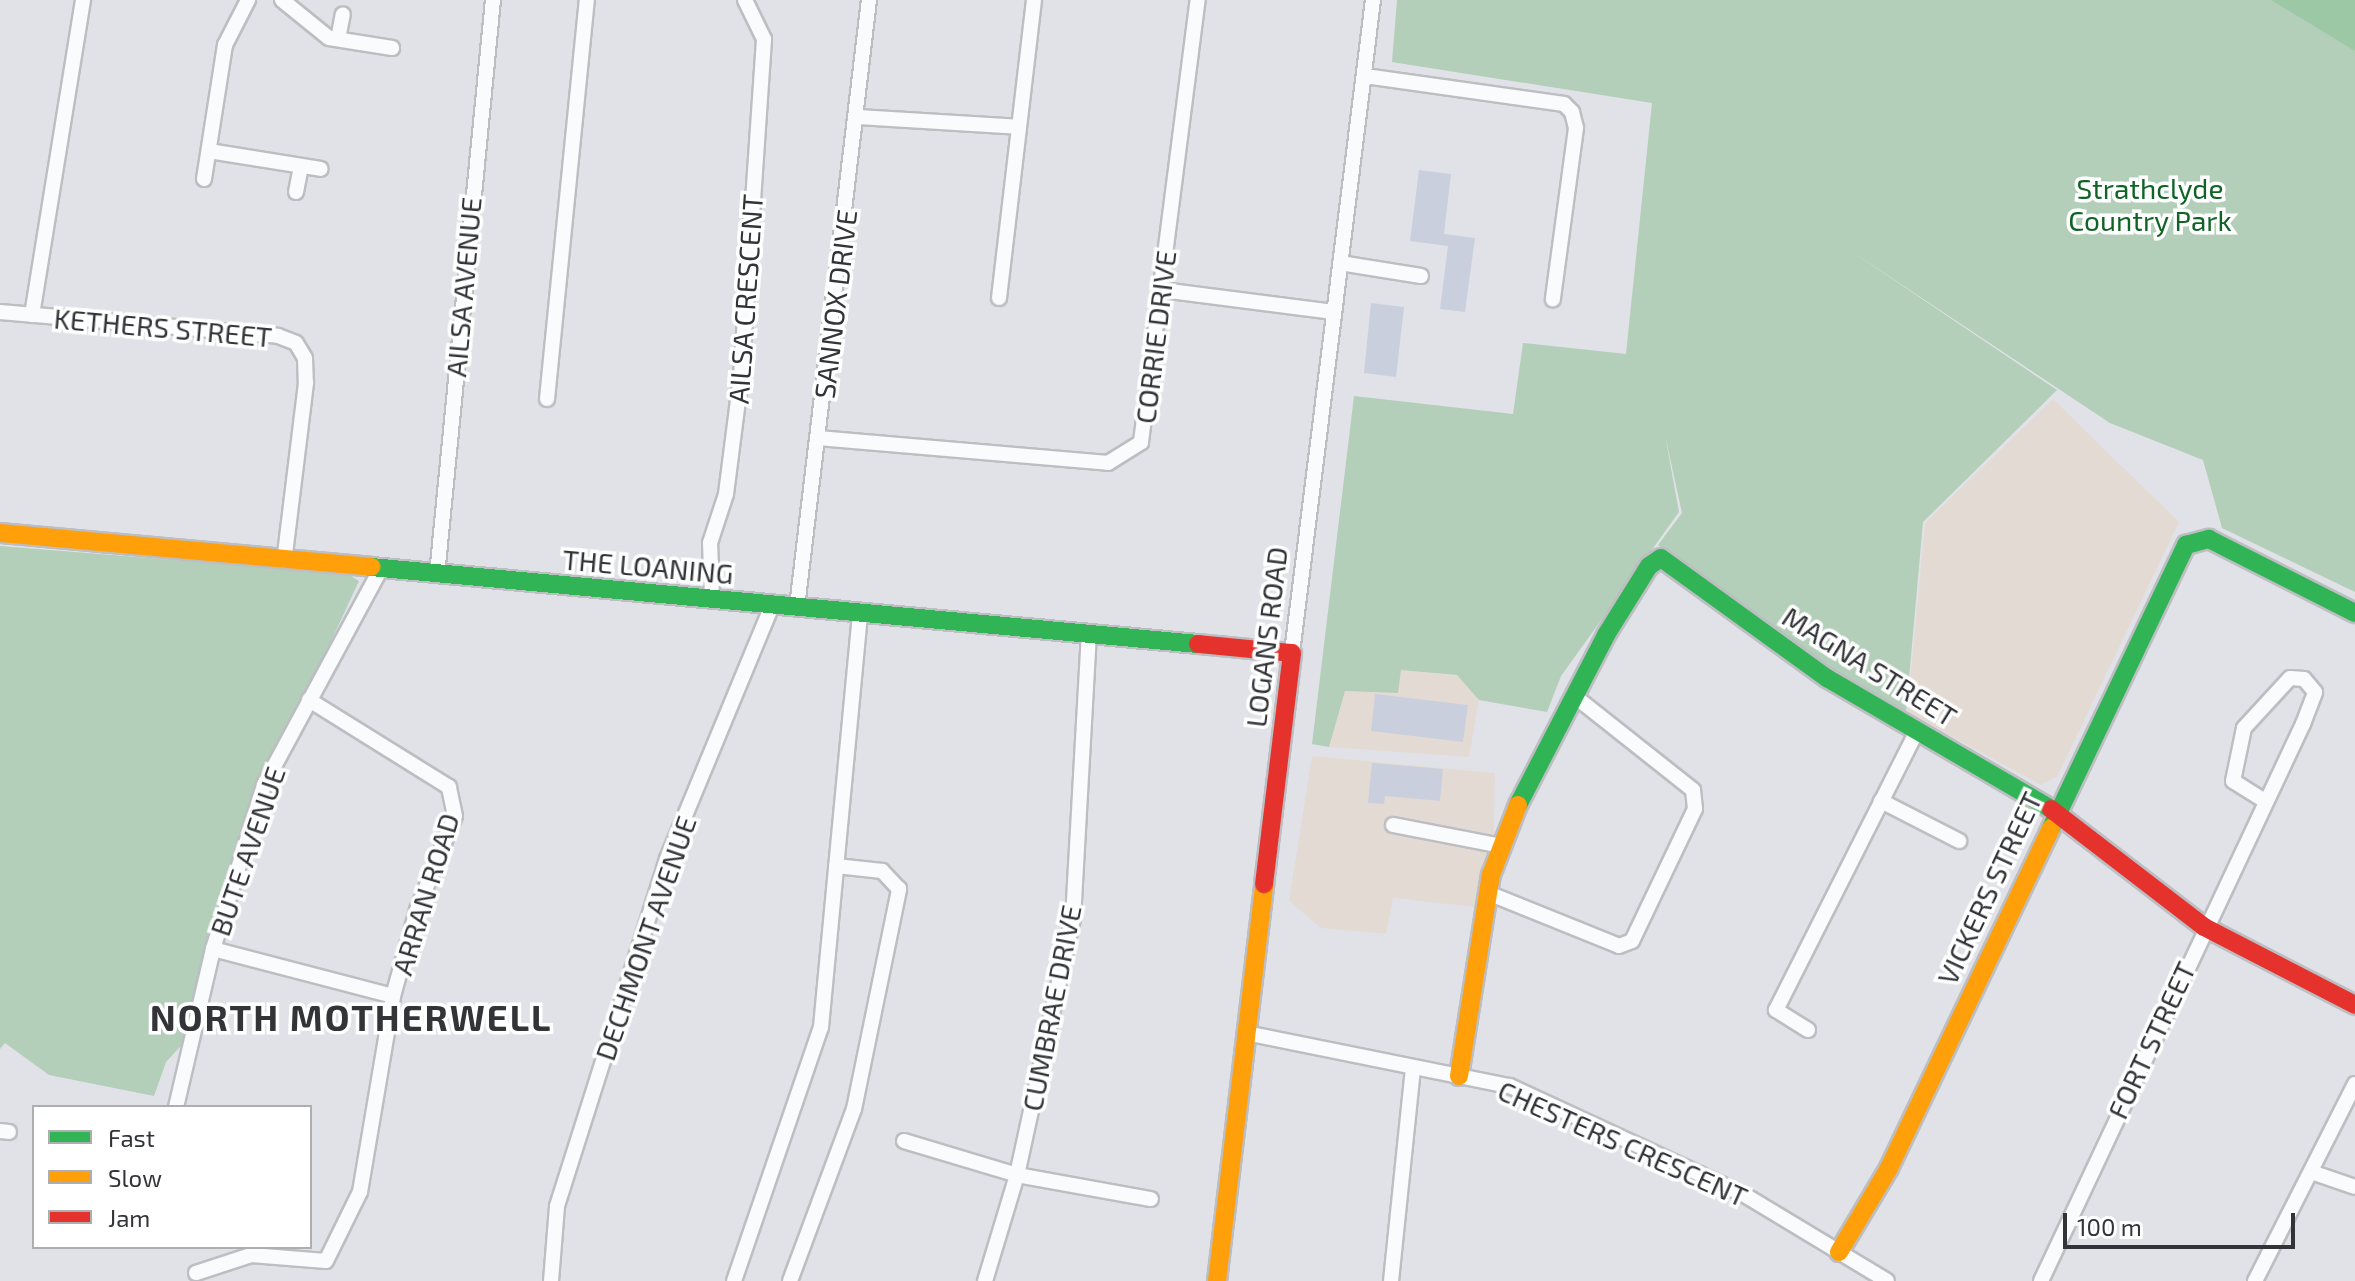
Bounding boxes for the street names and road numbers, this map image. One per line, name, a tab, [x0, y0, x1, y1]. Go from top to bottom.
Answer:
street label: AILSA CRESCENT	[721, 193, 769, 405]
street label: AILSA AVENUE	[438, 195, 488, 379]
street label: SANNOX DRIVE	[807, 208, 863, 400]
street label: CORRIE DRIVE	[1128, 249, 1182, 425]
street label: KETHERS STREET	[53, 301, 273, 353]
street label: THE LOANING	[561, 542, 735, 590]
street label: LOGANS ROAD	[1238, 545, 1294, 729]
street label: MAGNA STREET	[1776, 599, 1964, 733]
street label: BUTE AVENUE	[202, 762, 292, 940]
street label: VICKERS STREET	[1930, 786, 2048, 990]
street label: ARRAN ROAD	[384, 809, 466, 979]
street label: DECHMONT AVENUE	[587, 811, 703, 1065]
street label: CUMBRAE DRIVE	[1015, 902, 1087, 1114]
street label: FORT STREET	[2100, 956, 2202, 1124]
street label: CHESTERS CRESCENT	[1493, 1073, 1753, 1213]

